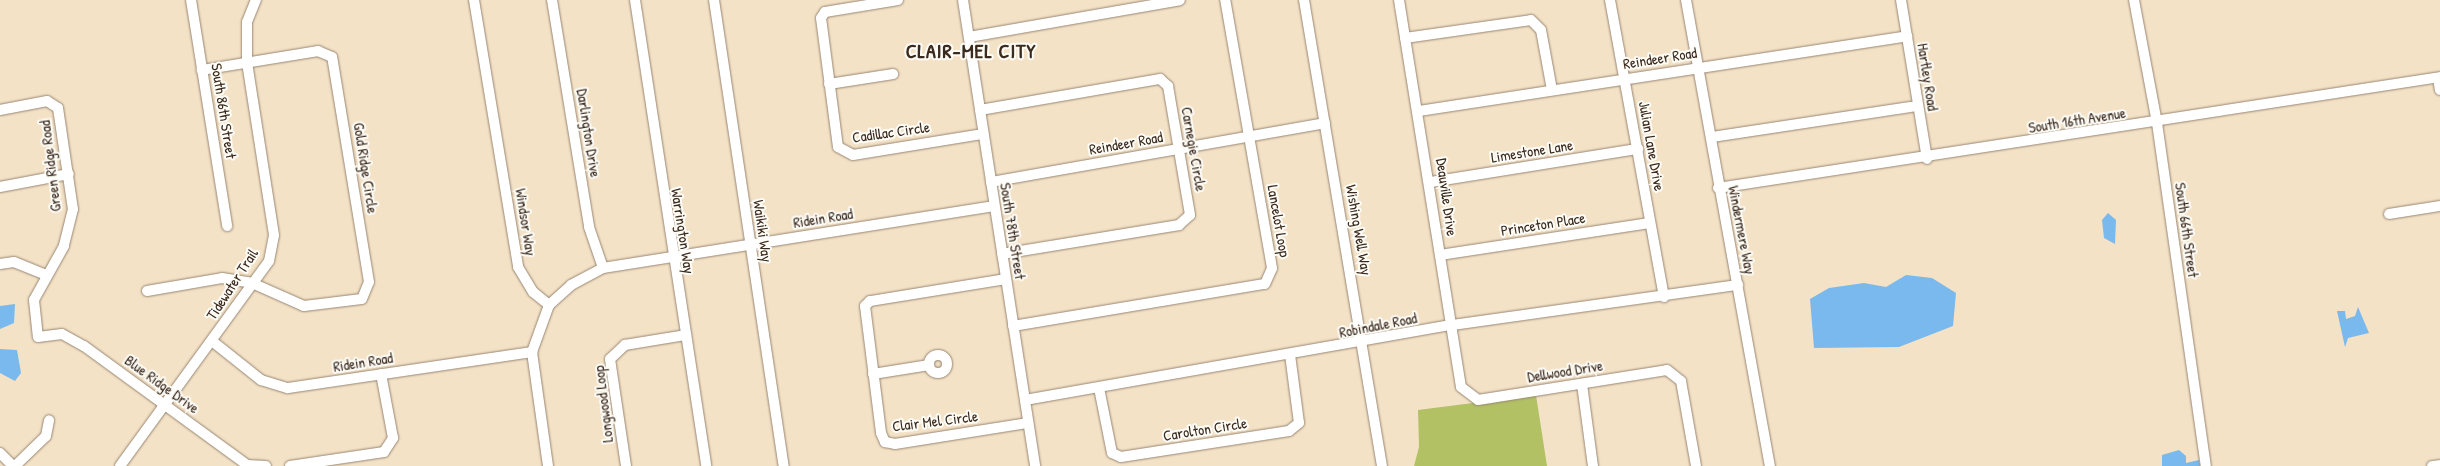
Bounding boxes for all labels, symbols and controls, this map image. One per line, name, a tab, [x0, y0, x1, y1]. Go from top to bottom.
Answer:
district label: CLAIR-MEL CITY	[904, 38, 1038, 62]
street label: Hartley Road	[1914, 42, 1942, 112]
street label: Reindeer Road	[1622, 43, 1698, 73]
street label: South 86th Street	[208, 62, 240, 160]
street label: Darlington Drive	[573, 88, 605, 178]
street label: Julian Lane Drive	[1635, 100, 1669, 192]
street label: South 16th Avenue	[2027, 103, 2127, 137]
street label: Carnegie Circle	[1178, 105, 1210, 193]
street label: Cadillac Circle	[851, 118, 931, 146]
street label: Green Ridge Road	[35, 119, 65, 213]
street label: Gold Ridge Circle	[350, 121, 382, 215]
street label: Reindeer Road	[1088, 128, 1164, 158]
street label: Limestone Lane	[1490, 136, 1574, 166]
street label: Deauville Drive	[1433, 157, 1461, 237]
street label: South 78th Street	[996, 181, 1030, 281]
street label: South 66th Street	[2171, 181, 2203, 279]
street label: Wishing Well Way	[1342, 183, 1376, 277]
street label: Lancelot Loop	[1264, 184, 1294, 258]
street label: Windermere Way	[1725, 184, 1759, 276]
street label: Windsor Way	[512, 187, 540, 257]
street label: Warrington Way	[667, 187, 699, 275]
street label: Waikiki Way	[750, 199, 776, 263]
street label: Ridein Road	[792, 204, 854, 232]
street label: Princeton Place	[1500, 208, 1586, 240]
street label: Tidewater Trail	[202, 245, 262, 323]
street label: Robindale Road	[1338, 309, 1418, 341]
street label: Ridein Road	[332, 348, 394, 376]
street label: Blue Ridge Drive	[121, 351, 203, 417]
street label: Dellwood Drive	[1526, 356, 1604, 386]
street label: Longwood Loop	[589, 364, 617, 444]
street label: Clair Mel Circle	[891, 407, 979, 435]
street label: Carolton Circle	[1162, 414, 1248, 444]

